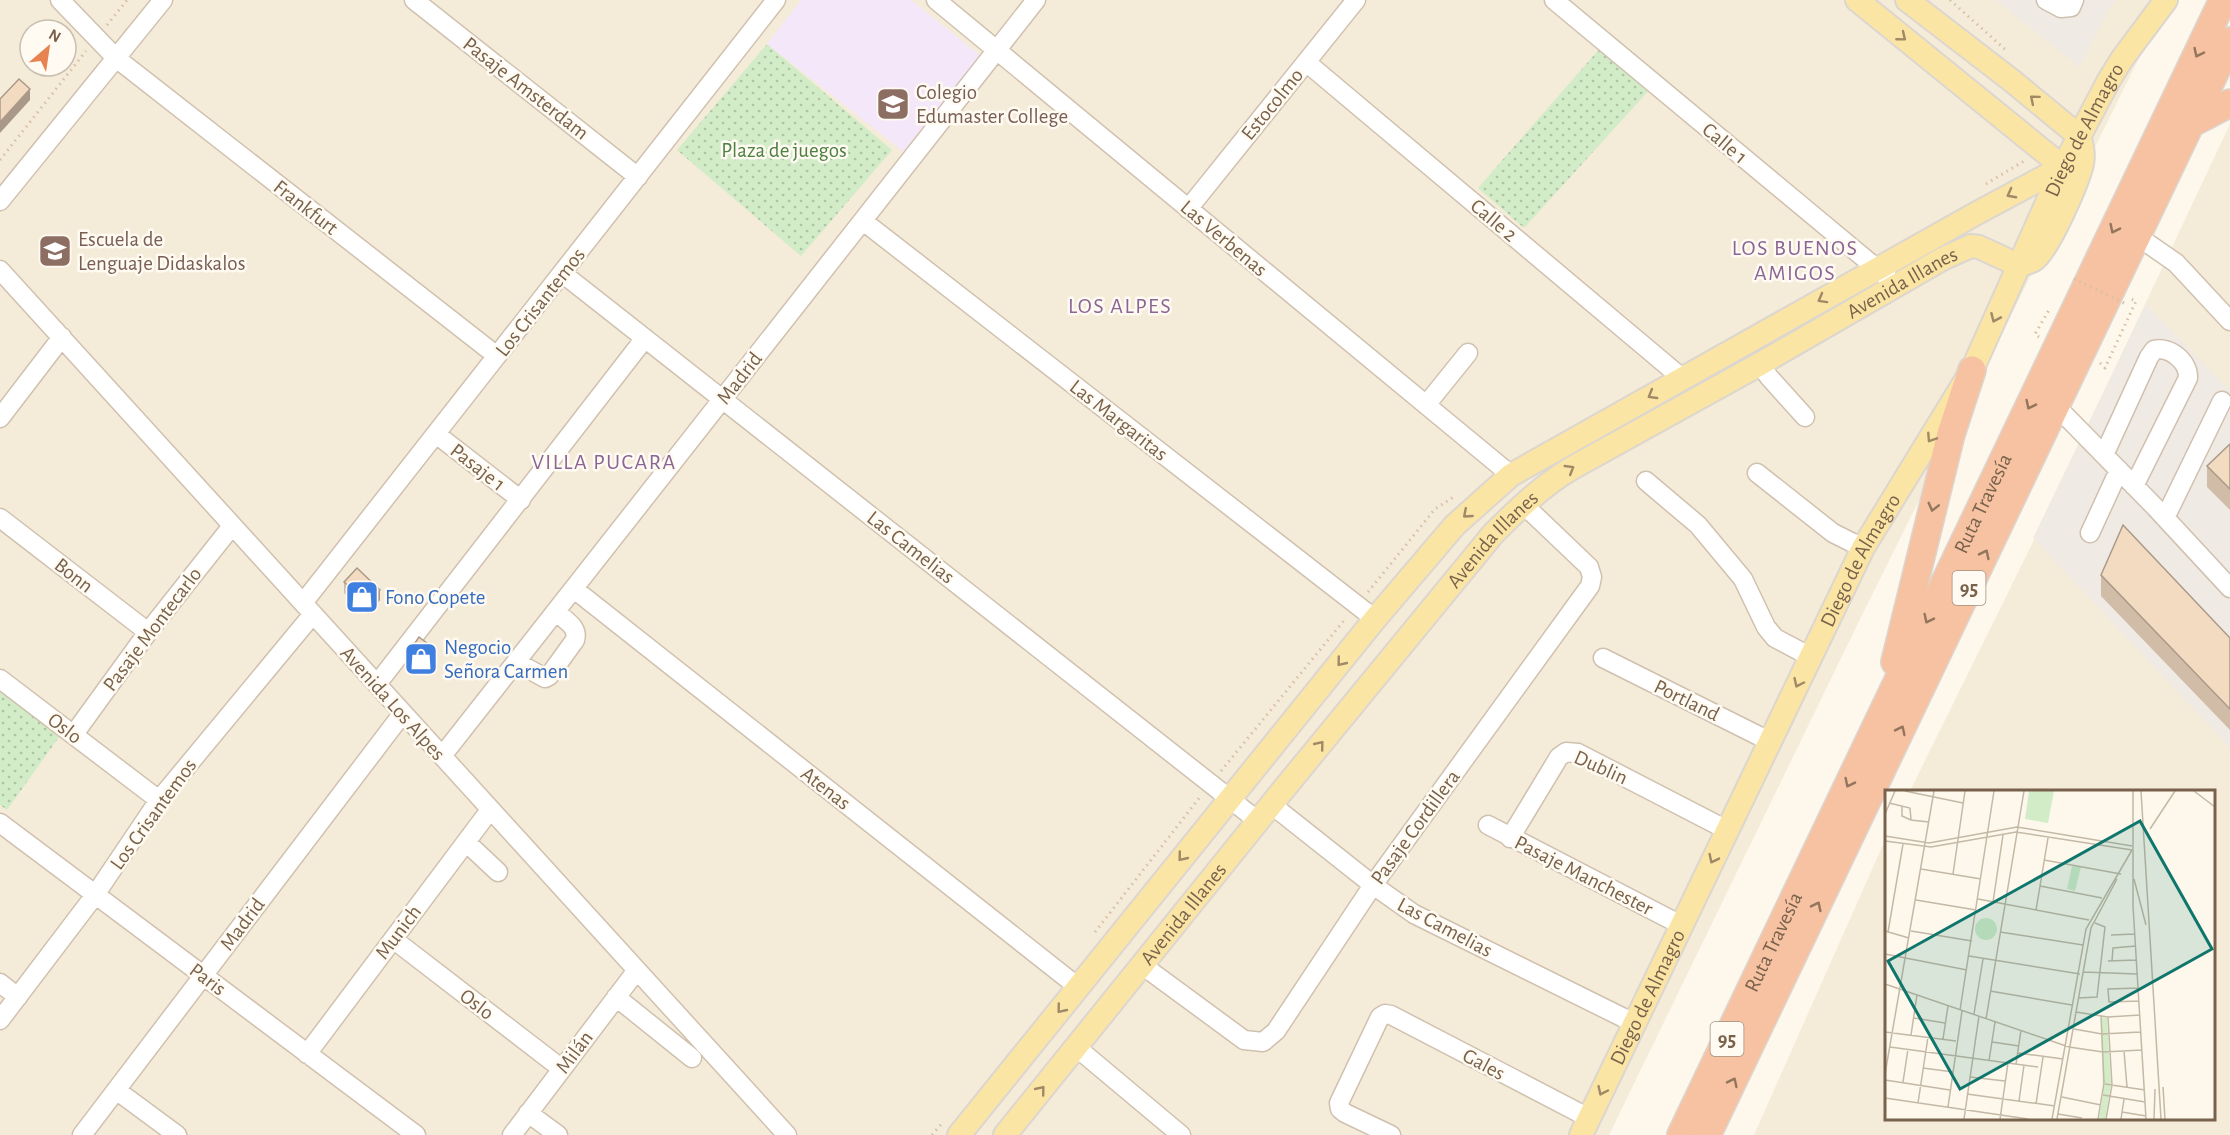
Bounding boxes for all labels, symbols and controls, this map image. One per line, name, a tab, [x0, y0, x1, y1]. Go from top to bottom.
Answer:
north arrow	[18, 18, 78, 78]
text: N	[46, 26, 64, 45]
one-way arrow	[1895, 29, 1906, 40]
street label: Pasaje Amsterdam	[459, 33, 592, 144]
one-way arrow	[2194, 46, 2206, 57]
street label: Diego de Almagro	[2041, 60, 2128, 200]
street label: Estocolmo	[1237, 65, 1307, 144]
place label: Colegio Edumaster College	[916, 82, 1068, 127]
school or university icon: Colegio Edumaster College	[875, 86, 911, 122]
one-way arrow	[2030, 96, 2041, 107]
street label: Calle 1	[1698, 119, 1751, 168]
park label: Plaza de juegos	[721, 140, 847, 161]
street label: Frankfurt	[270, 176, 342, 239]
one-way arrow	[2007, 187, 2017, 198]
street label: Calle 2	[1466, 195, 1521, 246]
street label: Las Verbenas	[1176, 196, 1271, 280]
one-way arrow	[2110, 222, 2122, 233]
place label: Escuela de Lenguaje Didaskalos	[78, 229, 245, 274]
school or university icon: Escuela de Lenguaje Didaskalos	[37, 233, 73, 269]
district label: LOS BUENOS AMIGOS	[1732, 237, 1858, 284]
street label: Avenida Illanes	[1843, 243, 1961, 323]
street label: Los Crisantemos	[492, 244, 589, 361]
one-way arrow	[1818, 292, 1829, 304]
district label: LOS ALPES	[1068, 295, 1172, 317]
one-way arrow	[1990, 311, 2002, 322]
street label: Madrid	[713, 348, 766, 408]
street label: Las Margaritas	[1066, 376, 1172, 465]
one-way arrow	[1648, 388, 1659, 399]
one-way arrow	[2026, 398, 2038, 409]
one-way arrow	[1926, 432, 1938, 442]
street label: Pasaje 1	[446, 440, 509, 495]
street label: Ruta Travesía	[1950, 450, 2016, 557]
district label: VILLA PUCARA	[531, 451, 677, 473]
one-way arrow	[1564, 465, 1574, 477]
street label: Avenida Illanes	[1443, 487, 1542, 592]
street label: Diego de Almagro	[1817, 490, 1904, 630]
one-way arrow	[1928, 502, 1941, 512]
street label: Las Camelias	[863, 507, 958, 588]
one-way arrow	[1463, 507, 1474, 518]
one-way arrow	[1978, 550, 1989, 561]
street label: Bonn	[50, 554, 97, 597]
street label: Pasaje Montecarlo	[99, 563, 206, 695]
road number: 95	[1952, 571, 1986, 605]
shop icon: Fono Copete	[344, 579, 380, 615]
place label: Fono Copete	[385, 587, 485, 608]
one-way arrow	[1924, 612, 1936, 623]
place label: Negocio Señora Carmen	[444, 637, 568, 682]
shop icon: Negocio Señora Carmen	[403, 641, 439, 677]
street label: Avenida Los Alpes	[336, 642, 449, 764]
one-way arrow	[1337, 655, 1348, 666]
street label: Portland	[1651, 676, 1723, 725]
one-way arrow	[1794, 677, 1806, 688]
street label: Oslo	[44, 709, 86, 748]
one-way arrow	[1893, 726, 1905, 737]
one-way arrow	[1312, 741, 1323, 752]
street label: Dublin	[1571, 746, 1631, 788]
street label: Los Crisantemos	[106, 755, 201, 874]
street label: Atenas	[797, 763, 854, 814]
street label: Pasaje Cordillera	[1367, 766, 1464, 888]
one-way arrow	[1845, 777, 1857, 788]
inset map	[1885, 790, 2215, 1120]
street label: Pasaje Manchester	[1511, 832, 1657, 919]
one-way arrow	[1179, 850, 1190, 861]
one-way arrow	[1709, 852, 1720, 863]
street label: Avenida Illanes	[1137, 859, 1231, 969]
street label: Ruta Travesía	[1741, 889, 1806, 995]
street label: Madrid	[216, 894, 269, 954]
street label: Las Camelias	[1394, 894, 1496, 961]
street label: Munich	[371, 901, 425, 963]
one-way arrow	[1809, 902, 1821, 913]
street label: Diego de Almagro	[1606, 926, 1689, 1068]
street label: Paris	[186, 959, 230, 1000]
street label: Oslo	[456, 985, 498, 1024]
one-way arrow	[1057, 1002, 1068, 1013]
road number: 95	[1710, 1022, 1744, 1056]
street label: Milán	[552, 1027, 597, 1077]
street label: Gales	[1459, 1045, 1508, 1084]
one-way arrow	[1725, 1078, 1737, 1089]
one-way arrow	[1034, 1085, 1045, 1096]
one-way arrow	[1597, 1085, 1609, 1096]

